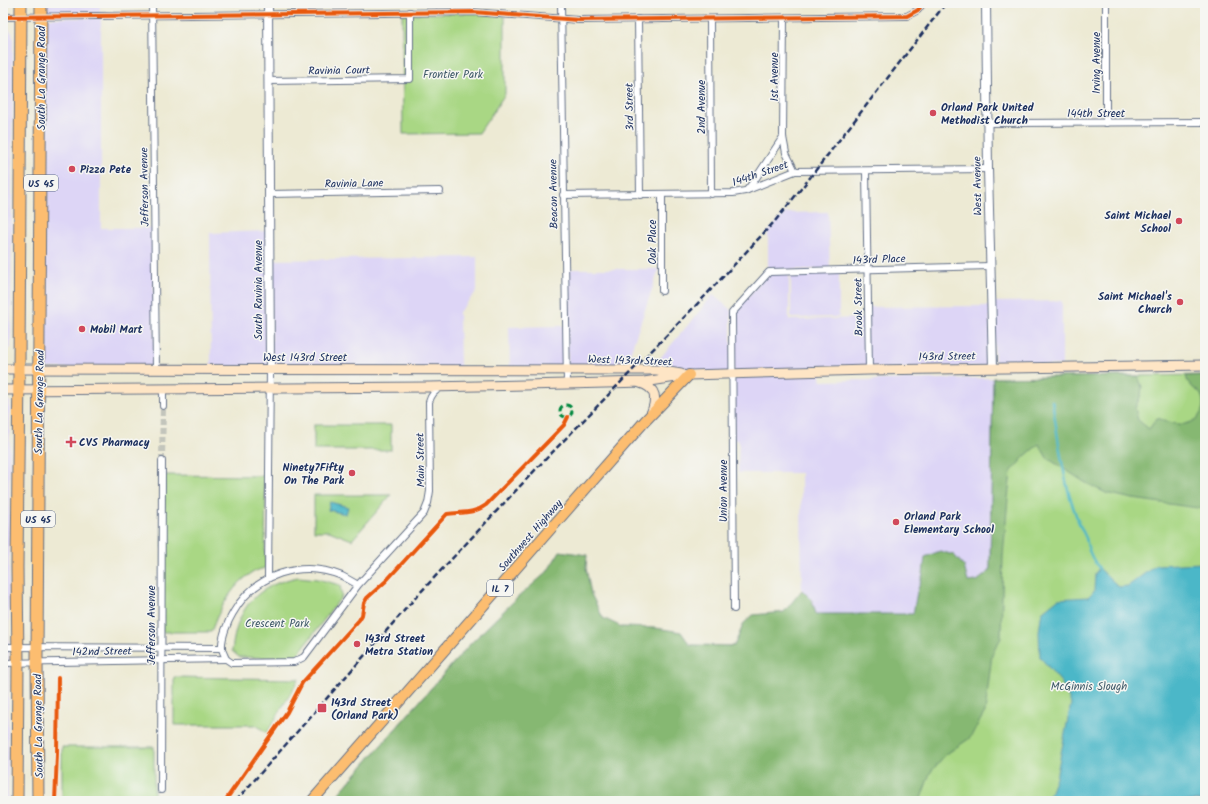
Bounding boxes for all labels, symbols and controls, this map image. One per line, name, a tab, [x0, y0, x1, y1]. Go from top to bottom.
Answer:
street label: South La Grange Road	[33, 25, 51, 130]
street label: Irving Avenue	[1088, 32, 1106, 94]
street label: 1st Avenue	[766, 52, 784, 102]
street label: Ravinia Court	[308, 61, 371, 81]
park label: Frontier Park	[423, 66, 484, 84]
street label: 2nd Avenue	[693, 80, 711, 134]
street label: 3rd Street	[621, 82, 639, 131]
place label: Orland Park United Methodist Church	[941, 99, 1035, 130]
street label: 144th Street	[1067, 105, 1126, 123]
marker: Orland Park United Methodist Church	[928, 108, 938, 118]
street label: Jefferson Avenue	[135, 147, 155, 227]
street label: 144th Street	[730, 156, 791, 192]
street label: West Avenue	[968, 156, 988, 216]
street label: Beacon Avenue	[544, 159, 564, 229]
place label: Pizza Pete	[80, 161, 132, 179]
marker: Pizza Pete	[67, 164, 77, 174]
street label: Ravinia Lane	[324, 174, 384, 194]
road number: US 45	[24, 175, 58, 191]
place label: Saint Michael School	[1105, 207, 1171, 238]
marker: Saint Michael School	[1174, 216, 1184, 226]
street label: Oak Place	[644, 219, 662, 265]
street label: South Ravinia Avenue	[250, 240, 268, 340]
street label: 143rd Place	[852, 250, 906, 270]
street label: Brook Street	[849, 277, 869, 336]
place label: Saint Michael's Church	[1098, 288, 1173, 319]
marker: Saint Michael's Church	[1175, 297, 1185, 307]
place label: Mobil Mart	[90, 321, 143, 339]
marker: Mobil Mart	[77, 324, 87, 334]
street label: 143rd Street	[918, 347, 977, 366]
street label: South La Grange Road	[30, 349, 50, 454]
street label: West 143rd Street	[263, 349, 348, 367]
street label: West 143rd Street	[588, 351, 673, 371]
street label: Main Street	[412, 432, 430, 487]
place label: CVS Pharmacy	[79, 434, 150, 452]
marker: CVS Pharmacy	[66, 437, 76, 447]
place label: Ninety7Fifty On The Park	[283, 459, 345, 490]
street label: Union Avenue	[715, 460, 733, 522]
marker: Ninety7Fifty On The Park	[347, 468, 357, 478]
street label: Southwest Highway	[494, 495, 568, 576]
place label: Orland Park Elementary School	[904, 508, 994, 539]
road number: US 45	[21, 511, 55, 527]
marker: Orland Park Elementary School	[891, 517, 901, 527]
road number: IL 7	[487, 580, 513, 596]
street label: Jefferson Avenue	[143, 585, 161, 665]
park label: Crescent Park	[245, 615, 310, 633]
place label: 143rd Street Metra Station	[365, 630, 433, 661]
marker: 143rd Street Metra Station	[352, 639, 362, 649]
street label: 142nd Street	[72, 642, 133, 662]
street label: South La Grange Road	[29, 673, 49, 778]
park label: McGinnis Slough	[1051, 678, 1127, 696]
place label: 143rd Street (Orland Park)	[331, 694, 399, 725]
marker: 143rd Street (Orland Park)	[316, 702, 328, 714]

